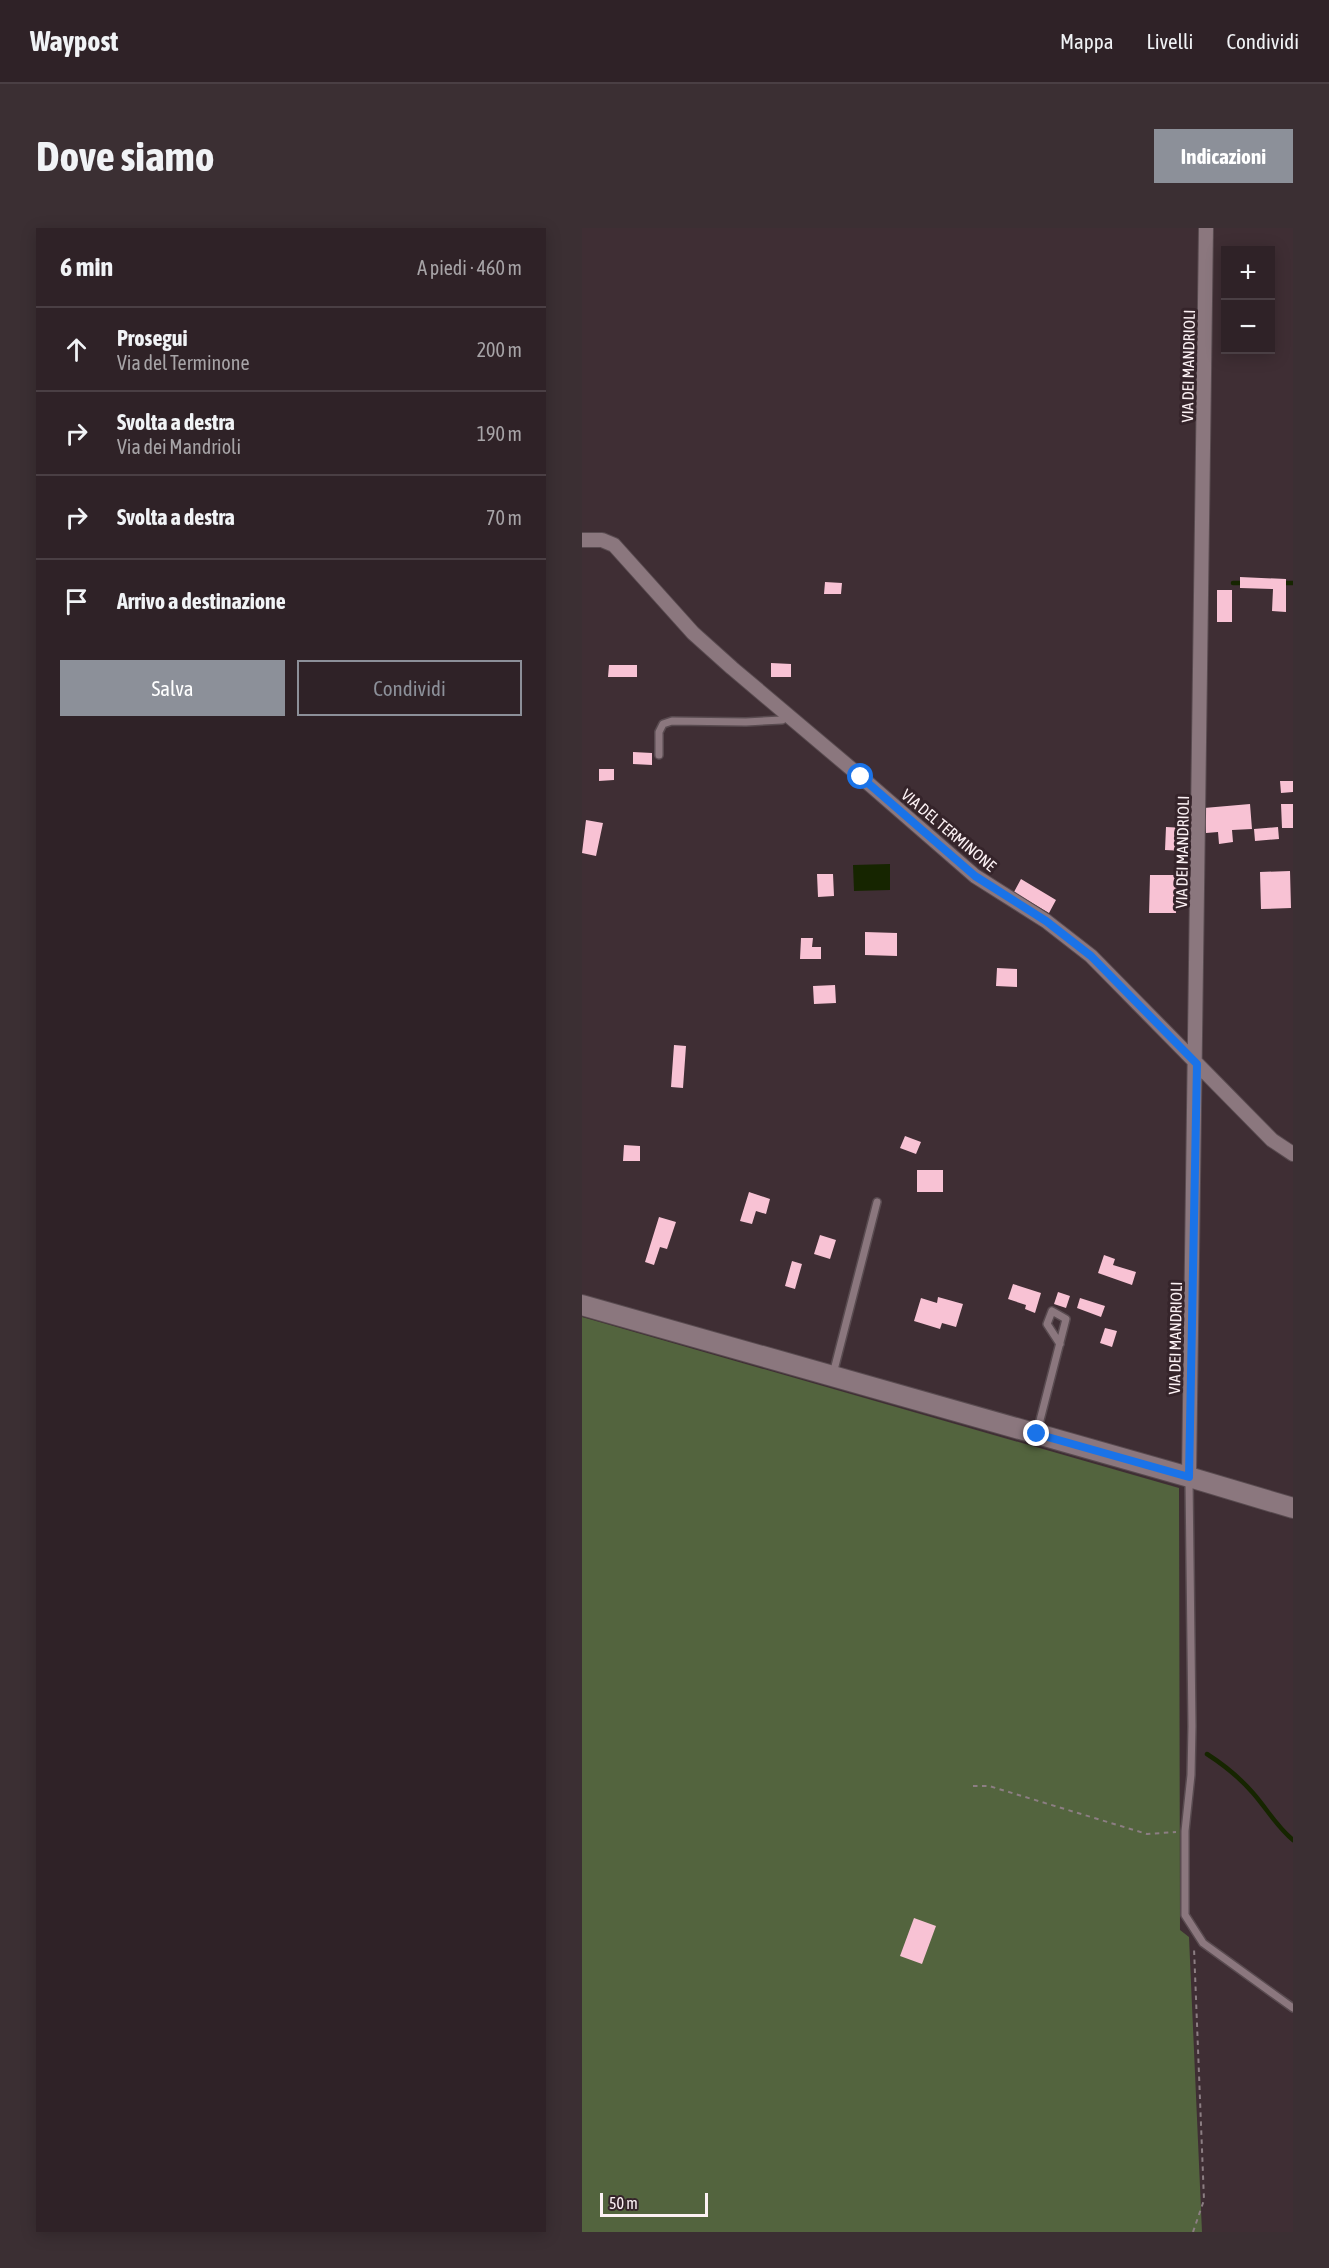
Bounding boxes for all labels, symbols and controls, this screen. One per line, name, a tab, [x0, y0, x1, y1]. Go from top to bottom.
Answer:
text: Waypost	[30, 25, 118, 57]
text: Mappa	[1060, 29, 1114, 53]
text: Livelli	[1147, 29, 1193, 53]
text: Condividi	[1226, 29, 1299, 53]
button: Indicazioni	[1154, 129, 1293, 183]
text: Dove siamo	[36, 132, 215, 180]
map controls	[1221, 246, 1275, 354]
button: +	[1221, 246, 1275, 300]
text: 6 min	[60, 252, 113, 282]
text: A piedi · 460 m	[417, 256, 522, 279]
button: −	[1221, 300, 1275, 354]
street label: VIA DEI MANDRIOLI	[1178, 310, 1198, 422]
text: Prosegui	[117, 325, 188, 351]
icon: ahead	[60, 333, 93, 366]
text: 200 m	[477, 338, 522, 361]
text: Via del Terminone	[117, 351, 249, 374]
text: Svolta a destra	[117, 409, 235, 435]
icon: right	[60, 417, 93, 450]
text: 190 m	[477, 422, 522, 445]
text: Via dei Mandrioli	[117, 435, 241, 458]
icon: right	[60, 501, 93, 534]
text: Svolta a destra	[117, 504, 235, 530]
text: 70 m	[486, 506, 522, 529]
icon: arrive	[60, 585, 93, 618]
text: Arrivo a destinazione	[117, 588, 286, 614]
button: Salva	[60, 660, 285, 716]
button: Condividi	[297, 660, 522, 716]
route start	[847, 763, 873, 789]
street label: VIA DEL TERMINONE	[898, 785, 1000, 875]
street label: VIA DEI MANDRIOLI	[1172, 796, 1192, 908]
street label: VIA DEI MANDRIOLI	[1165, 1282, 1185, 1394]
route end	[1023, 1420, 1049, 1446]
scale bar	[600, 2190, 708, 2218]
text: 50 m	[609, 2194, 638, 2212]

